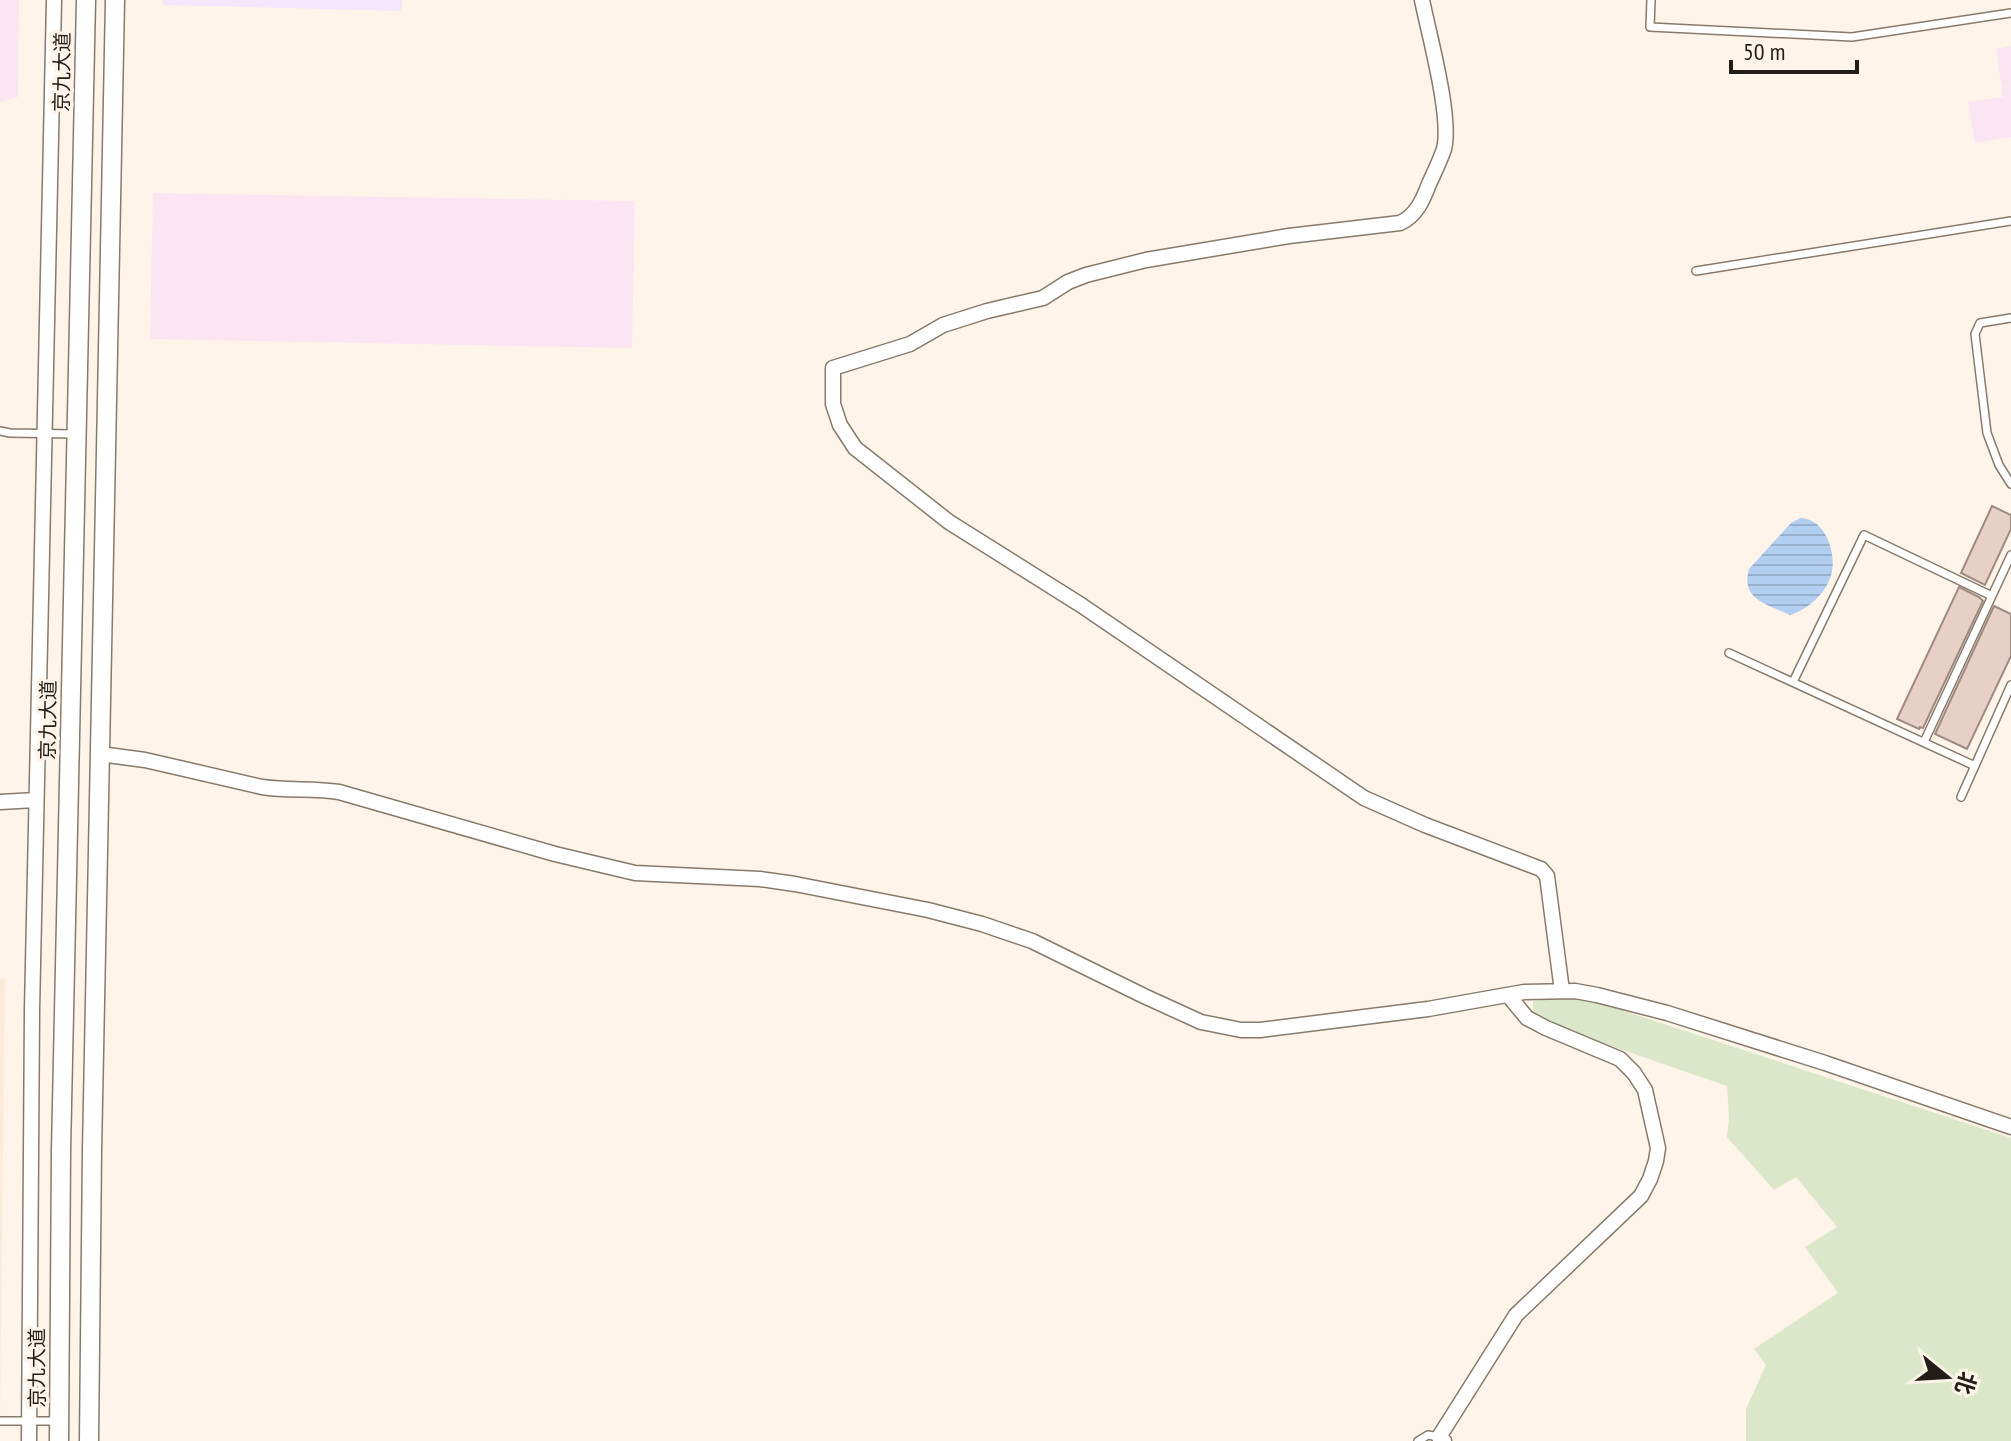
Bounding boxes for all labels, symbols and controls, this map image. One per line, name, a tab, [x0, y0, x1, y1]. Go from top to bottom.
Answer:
scale bar	[1731, 24, 1857, 74]
street label: 京九大道	[48, 32, 76, 112]
text: 50 m	[1743, 36, 1785, 67]
street label: 京九大道	[34, 680, 62, 760]
street label: 京九大道	[24, 1328, 50, 1408]
north arrow	[1907, 1337, 1987, 1417]
text: 北	[1949, 1368, 1983, 1398]

